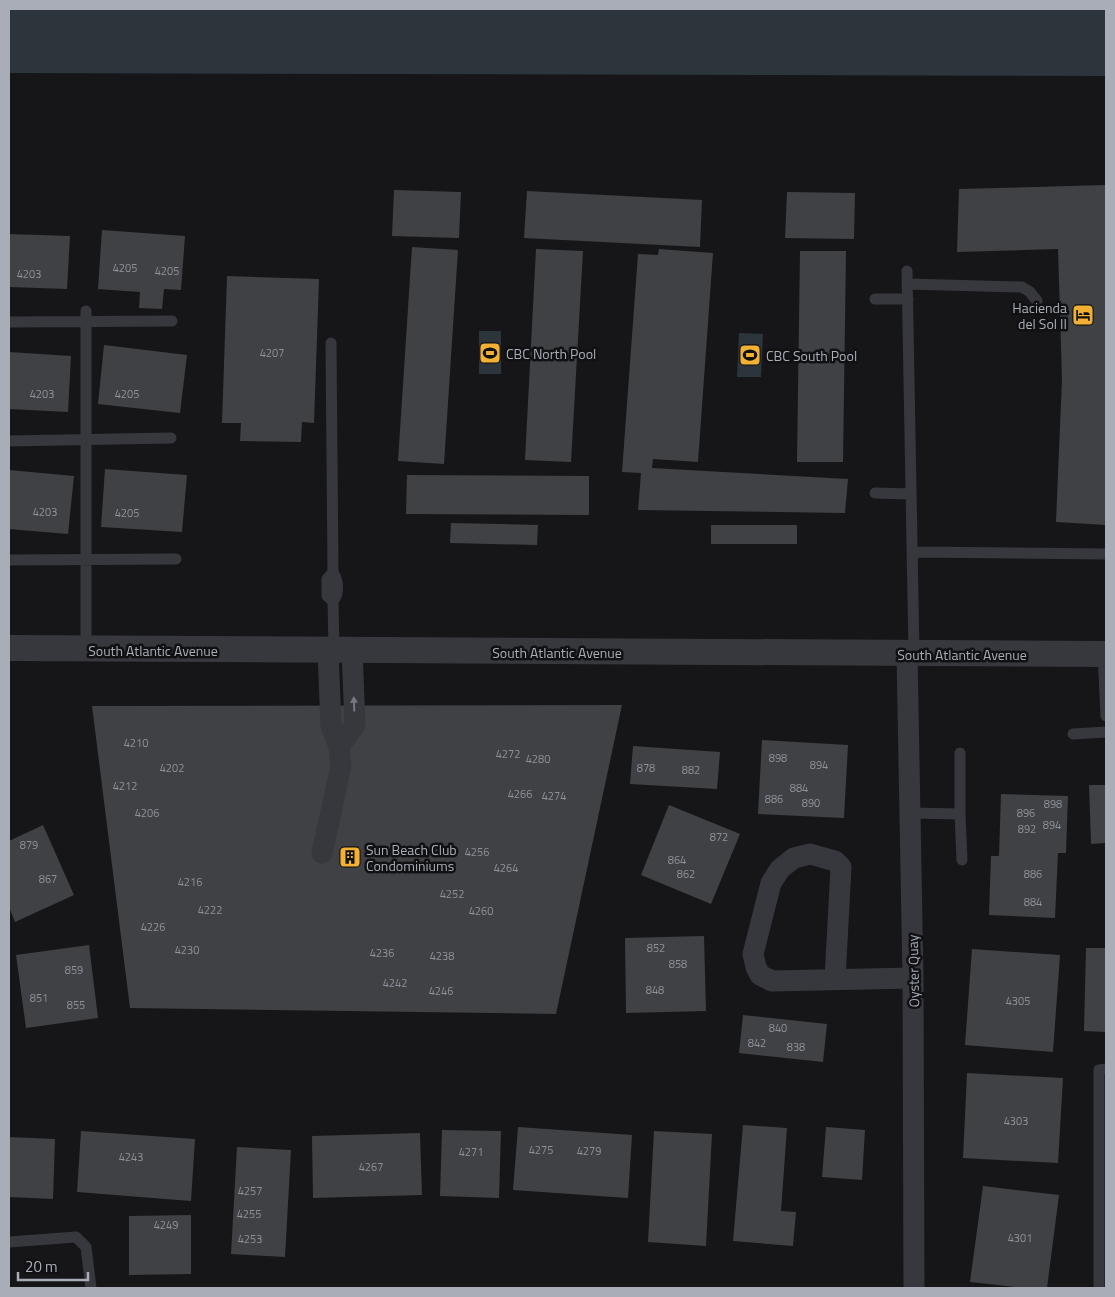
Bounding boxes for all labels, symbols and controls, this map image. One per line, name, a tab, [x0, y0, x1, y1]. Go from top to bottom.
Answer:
house number: 4205	[113, 260, 137, 276]
house number: 4205	[155, 263, 179, 279]
house number: 4203	[17, 266, 41, 282]
place label: Hacienda del Sol II	[1012, 297, 1067, 334]
hotel icon: Hacienda del Sol II	[1071, 303, 1095, 327]
sports icon: CBC North Pool	[478, 341, 502, 365]
place label: CBC North Pool	[506, 343, 596, 364]
sports icon: CBC South Pool	[738, 343, 762, 367]
house number: 4207	[260, 345, 284, 361]
place label: CBC South Pool	[766, 345, 857, 366]
house number: 4203	[30, 386, 54, 402]
house number: 4205	[115, 386, 139, 402]
house number: 4203	[33, 504, 57, 520]
house number: 4205	[115, 505, 139, 521]
street label: South Atlantic Avenue	[88, 640, 218, 661]
street label: South Atlantic Avenue	[492, 642, 622, 663]
street label: South Atlantic Avenue	[897, 644, 1027, 665]
one-way arrow	[350, 695, 358, 711]
house number: 4210	[124, 735, 148, 751]
house number: 4272	[496, 746, 520, 762]
house number: 898	[769, 750, 787, 766]
house number: 4280	[526, 751, 550, 767]
house number: 894	[810, 757, 828, 773]
house number: 4202	[160, 760, 184, 776]
house number: 878	[637, 760, 655, 776]
house number: 882	[682, 762, 700, 778]
house number: 4212	[113, 778, 137, 794]
house number: 884	[790, 780, 808, 796]
house number: 4266	[508, 786, 532, 802]
house number: 4274	[542, 788, 566, 804]
house number: 886	[765, 791, 783, 807]
house number: 890	[802, 795, 820, 811]
house number: 898	[1044, 796, 1062, 812]
house number: 4206	[135, 805, 159, 821]
house number: 896	[1017, 805, 1035, 821]
house number: 894	[1043, 817, 1061, 833]
house number: 892	[1018, 821, 1036, 837]
house number: 872	[710, 829, 728, 845]
house number: 879	[20, 837, 38, 853]
place label: Sun Beach Club Condominiums	[366, 839, 457, 876]
house number: 4256	[465, 844, 489, 860]
building icon: Sun Beach Club Condominiums	[338, 845, 362, 869]
house number: 864	[668, 852, 686, 868]
house number: 4264	[494, 860, 518, 876]
house number: 862	[677, 866, 695, 882]
house number: 886	[1024, 866, 1042, 882]
house number: 867	[39, 871, 57, 887]
house number: 4216	[178, 874, 202, 890]
house number: 4252	[440, 886, 464, 902]
house number: 884	[1024, 894, 1042, 910]
house number: 4222	[198, 902, 222, 918]
house number: 4260	[469, 903, 493, 919]
house number: 4226	[141, 919, 165, 935]
street label: Oyster Quay	[902, 934, 924, 1008]
house number: 852	[647, 940, 665, 956]
house number: 4230	[175, 942, 199, 958]
house number: 4236	[370, 945, 394, 961]
house number: 4238	[430, 948, 454, 964]
house number: 858	[669, 956, 687, 972]
house number: 859	[65, 962, 83, 978]
house number: 4242	[383, 975, 407, 991]
house number: 848	[646, 982, 664, 998]
house number: 4246	[429, 983, 453, 999]
house number: 851	[30, 990, 48, 1006]
house number: 4305	[1006, 993, 1030, 1009]
house number: 855	[67, 997, 85, 1013]
house number: 840	[769, 1020, 787, 1036]
house number: 842	[748, 1035, 766, 1051]
house number: 838	[787, 1039, 805, 1055]
house number: 4303	[1004, 1113, 1028, 1129]
house number: 4275	[529, 1142, 553, 1158]
house number: 4279	[577, 1143, 601, 1159]
house number: 4271	[459, 1144, 483, 1160]
house number: 4243	[119, 1149, 143, 1165]
house number: 4267	[359, 1159, 383, 1175]
house number: 4257	[238, 1183, 262, 1199]
house number: 4255	[237, 1206, 261, 1222]
house number: 4249	[154, 1217, 178, 1233]
house number: 4301	[1008, 1230, 1032, 1246]
house number: 4253	[238, 1231, 262, 1247]
scale bar	[18, 1250, 88, 1282]
text: 20 m	[25, 1255, 58, 1278]

